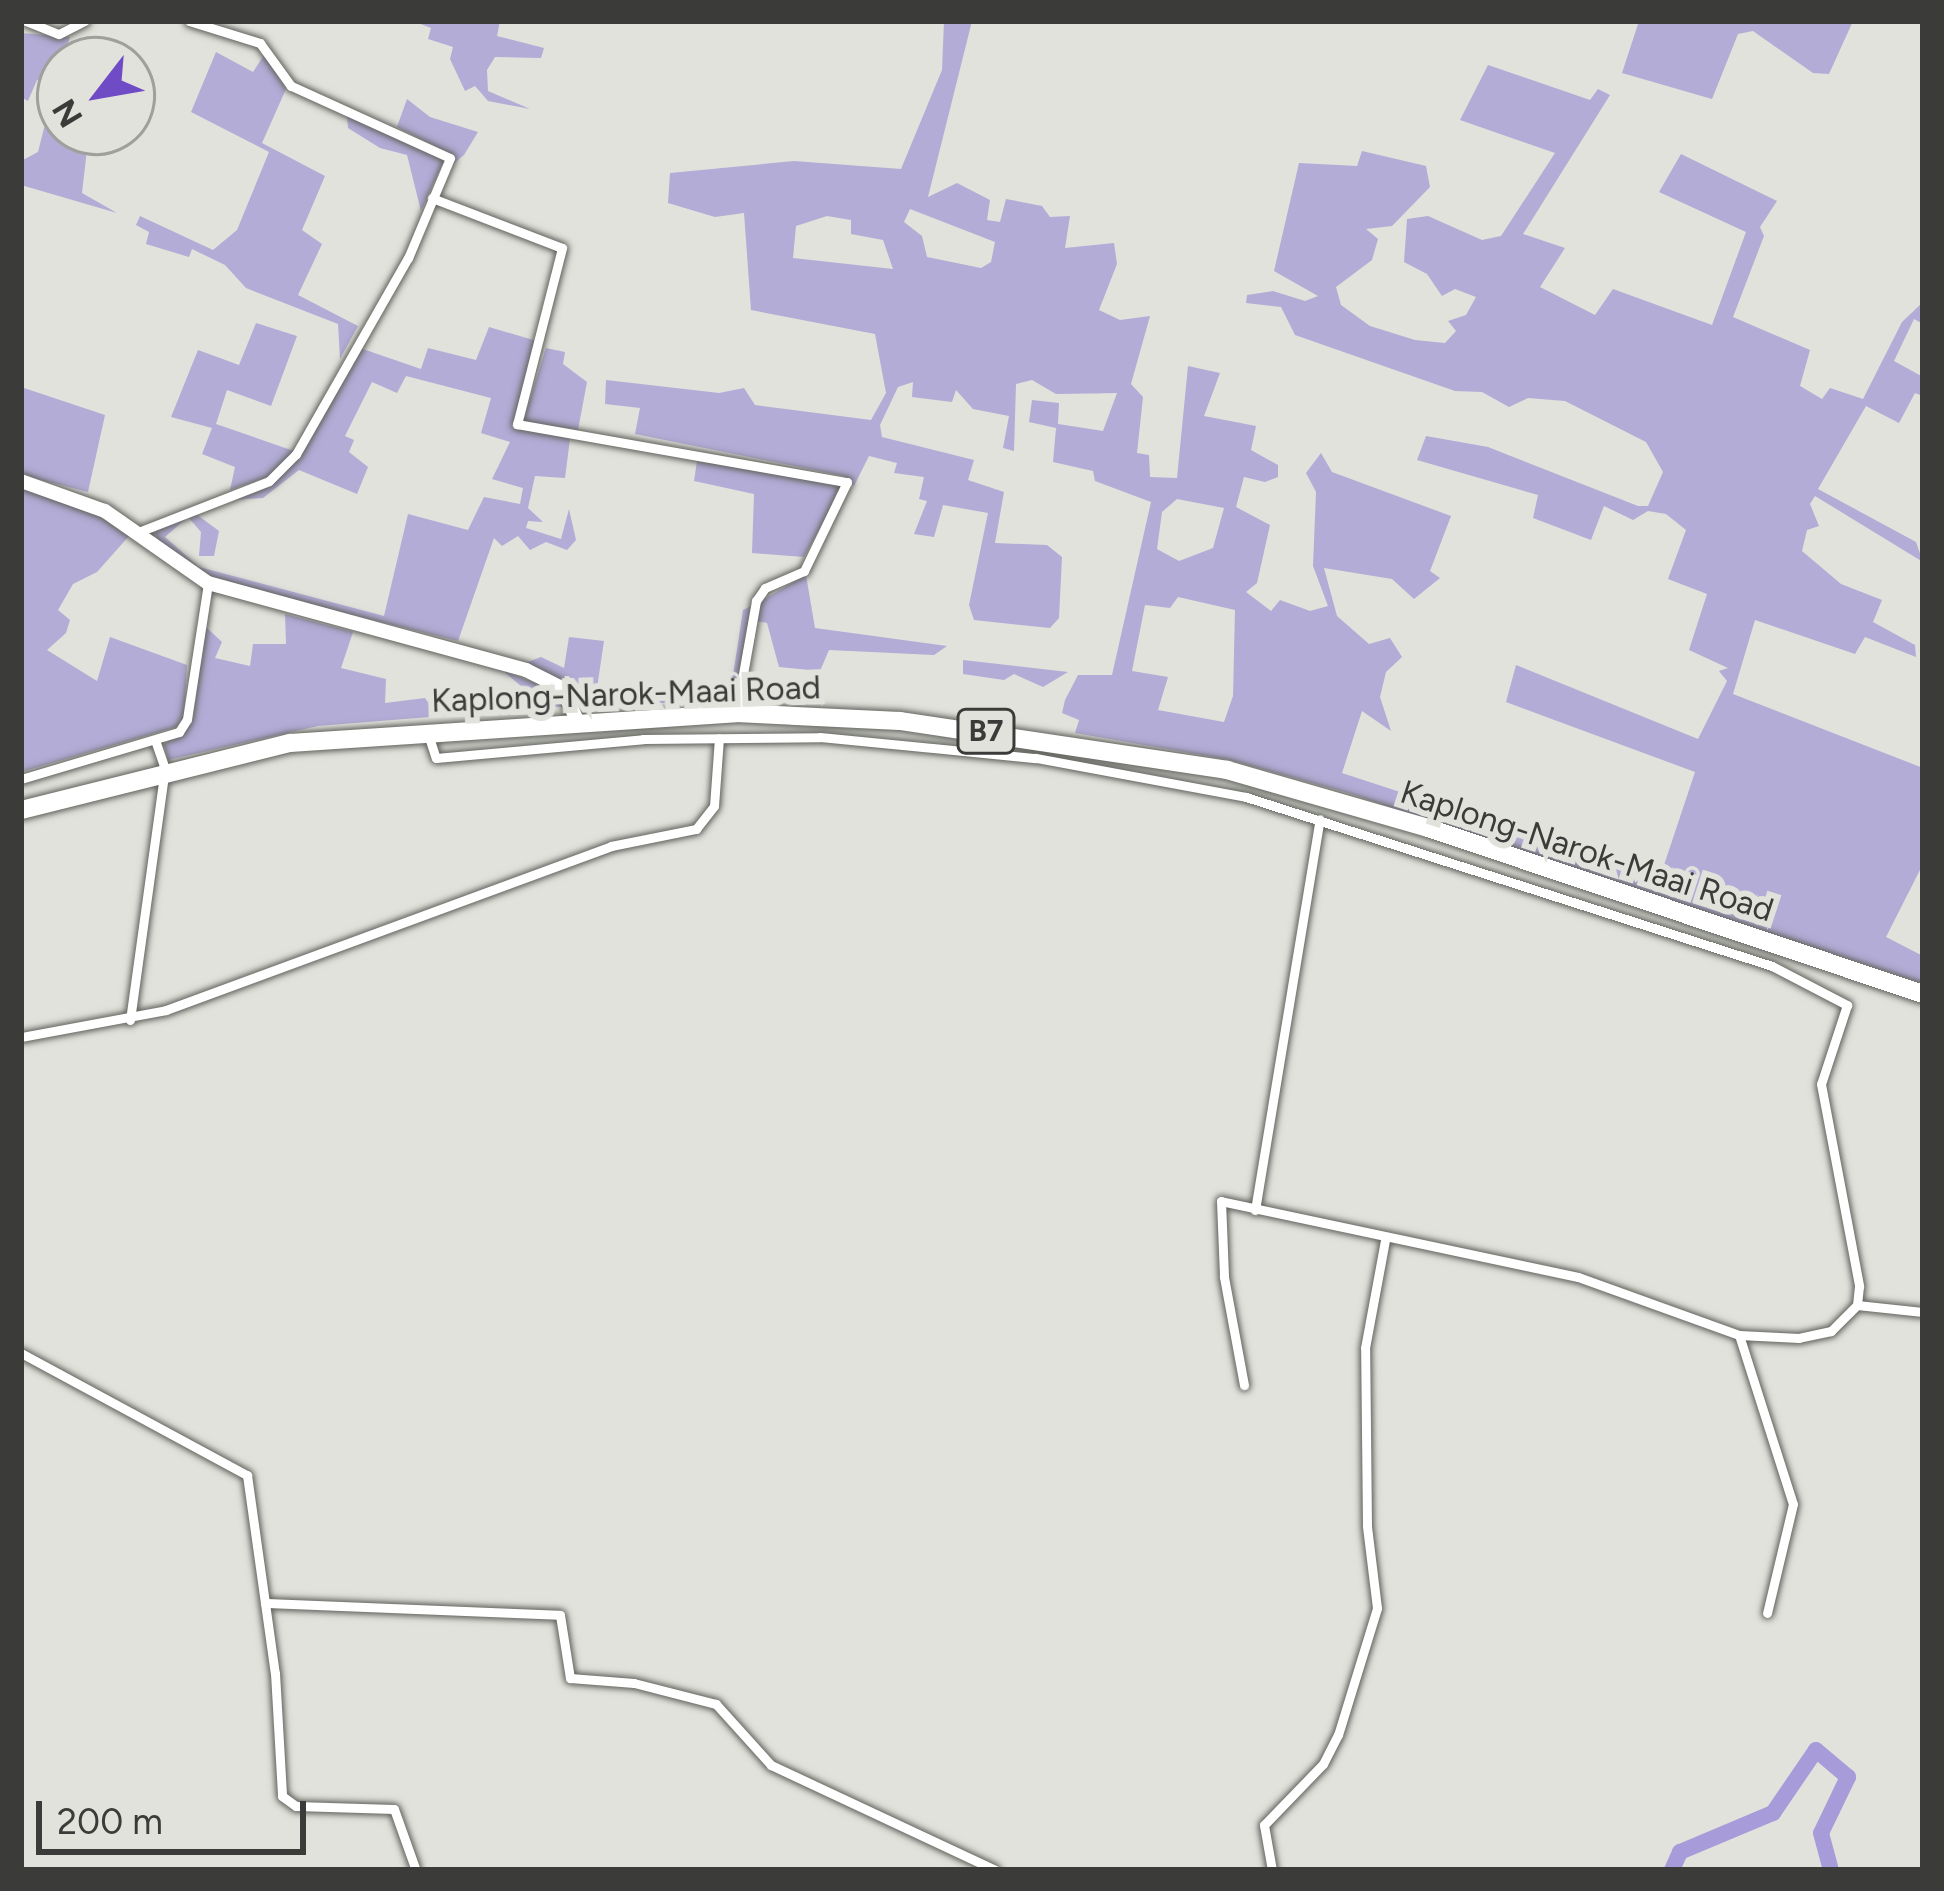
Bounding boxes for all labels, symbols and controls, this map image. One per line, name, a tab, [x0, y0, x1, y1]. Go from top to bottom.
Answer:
north arrow	[36, 36, 156, 156]
text: N	[44, 92, 91, 134]
street label: Kaplong-Narok-Maai Road	[430, 667, 822, 721]
road number: B7	[956, 707, 1016, 755]
street label: Kaplong-Narok-Maai Road	[1395, 772, 1779, 930]
scale bar	[42, 1777, 312, 1851]
text: 200 m	[57, 1800, 163, 1843]

